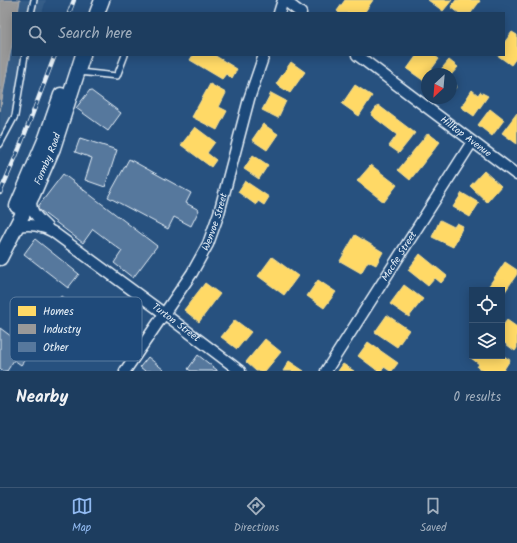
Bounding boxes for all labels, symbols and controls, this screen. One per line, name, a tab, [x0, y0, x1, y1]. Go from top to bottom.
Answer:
search box	[12, 12, 505, 56]
text: Search here	[58, 22, 132, 46]
icon: search	[26, 23, 48, 45]
north arrow	[421, 68, 457, 104]
street label: Hilltop Avenue	[437, 112, 495, 162]
street label: Formby Road	[30, 130, 66, 188]
street label: Wenvoe Street	[198, 191, 232, 254]
street label: Macfie Street	[377, 228, 421, 284]
map controls	[469, 287, 505, 359]
button: locate	[469, 287, 505, 323]
legend	[10, 297, 142, 361]
street label: Turton Street	[149, 299, 203, 346]
text: Homes	[43, 303, 74, 321]
text: Industry	[43, 321, 82, 339]
button: layers	[469, 323, 505, 359]
text: Other	[43, 339, 70, 357]
text: Nearby	[16, 384, 68, 411]
text: 0 results	[454, 387, 501, 408]
tab: Map	[71, 495, 93, 537]
tab: Directions	[234, 495, 279, 537]
tab: Saved	[420, 495, 446, 537]

